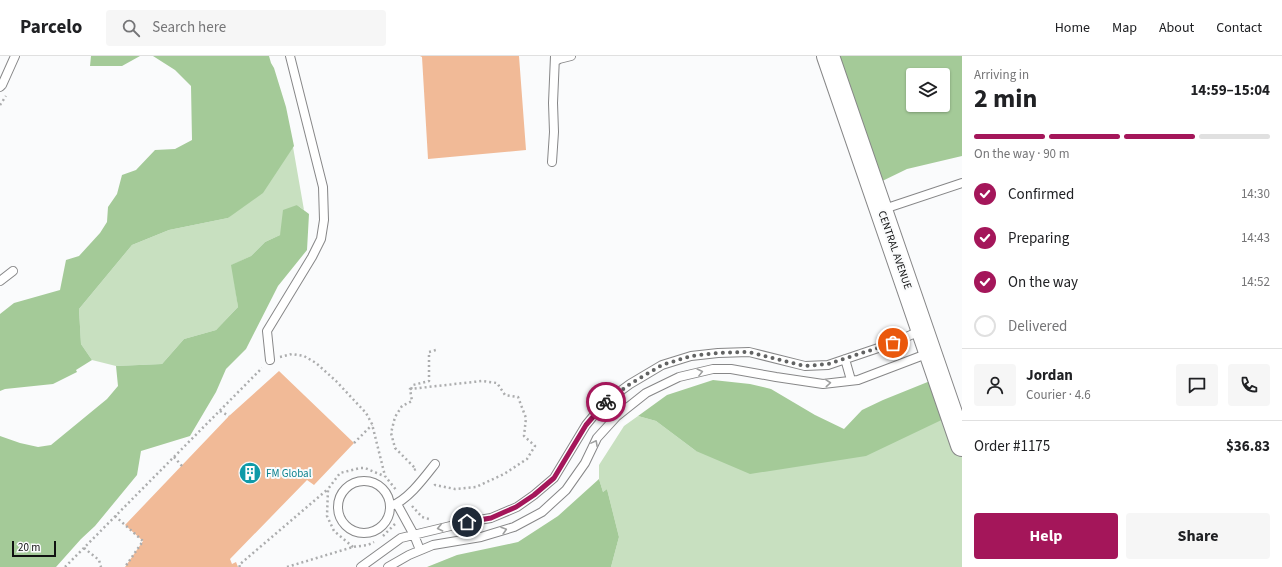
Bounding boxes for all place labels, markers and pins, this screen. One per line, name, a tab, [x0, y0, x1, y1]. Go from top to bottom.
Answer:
pin	[876, 326, 910, 360]
building icon: FM Global	[237, 460, 263, 486]
place label: FM Global	[266, 466, 312, 481]
pin	[450, 505, 484, 539]

